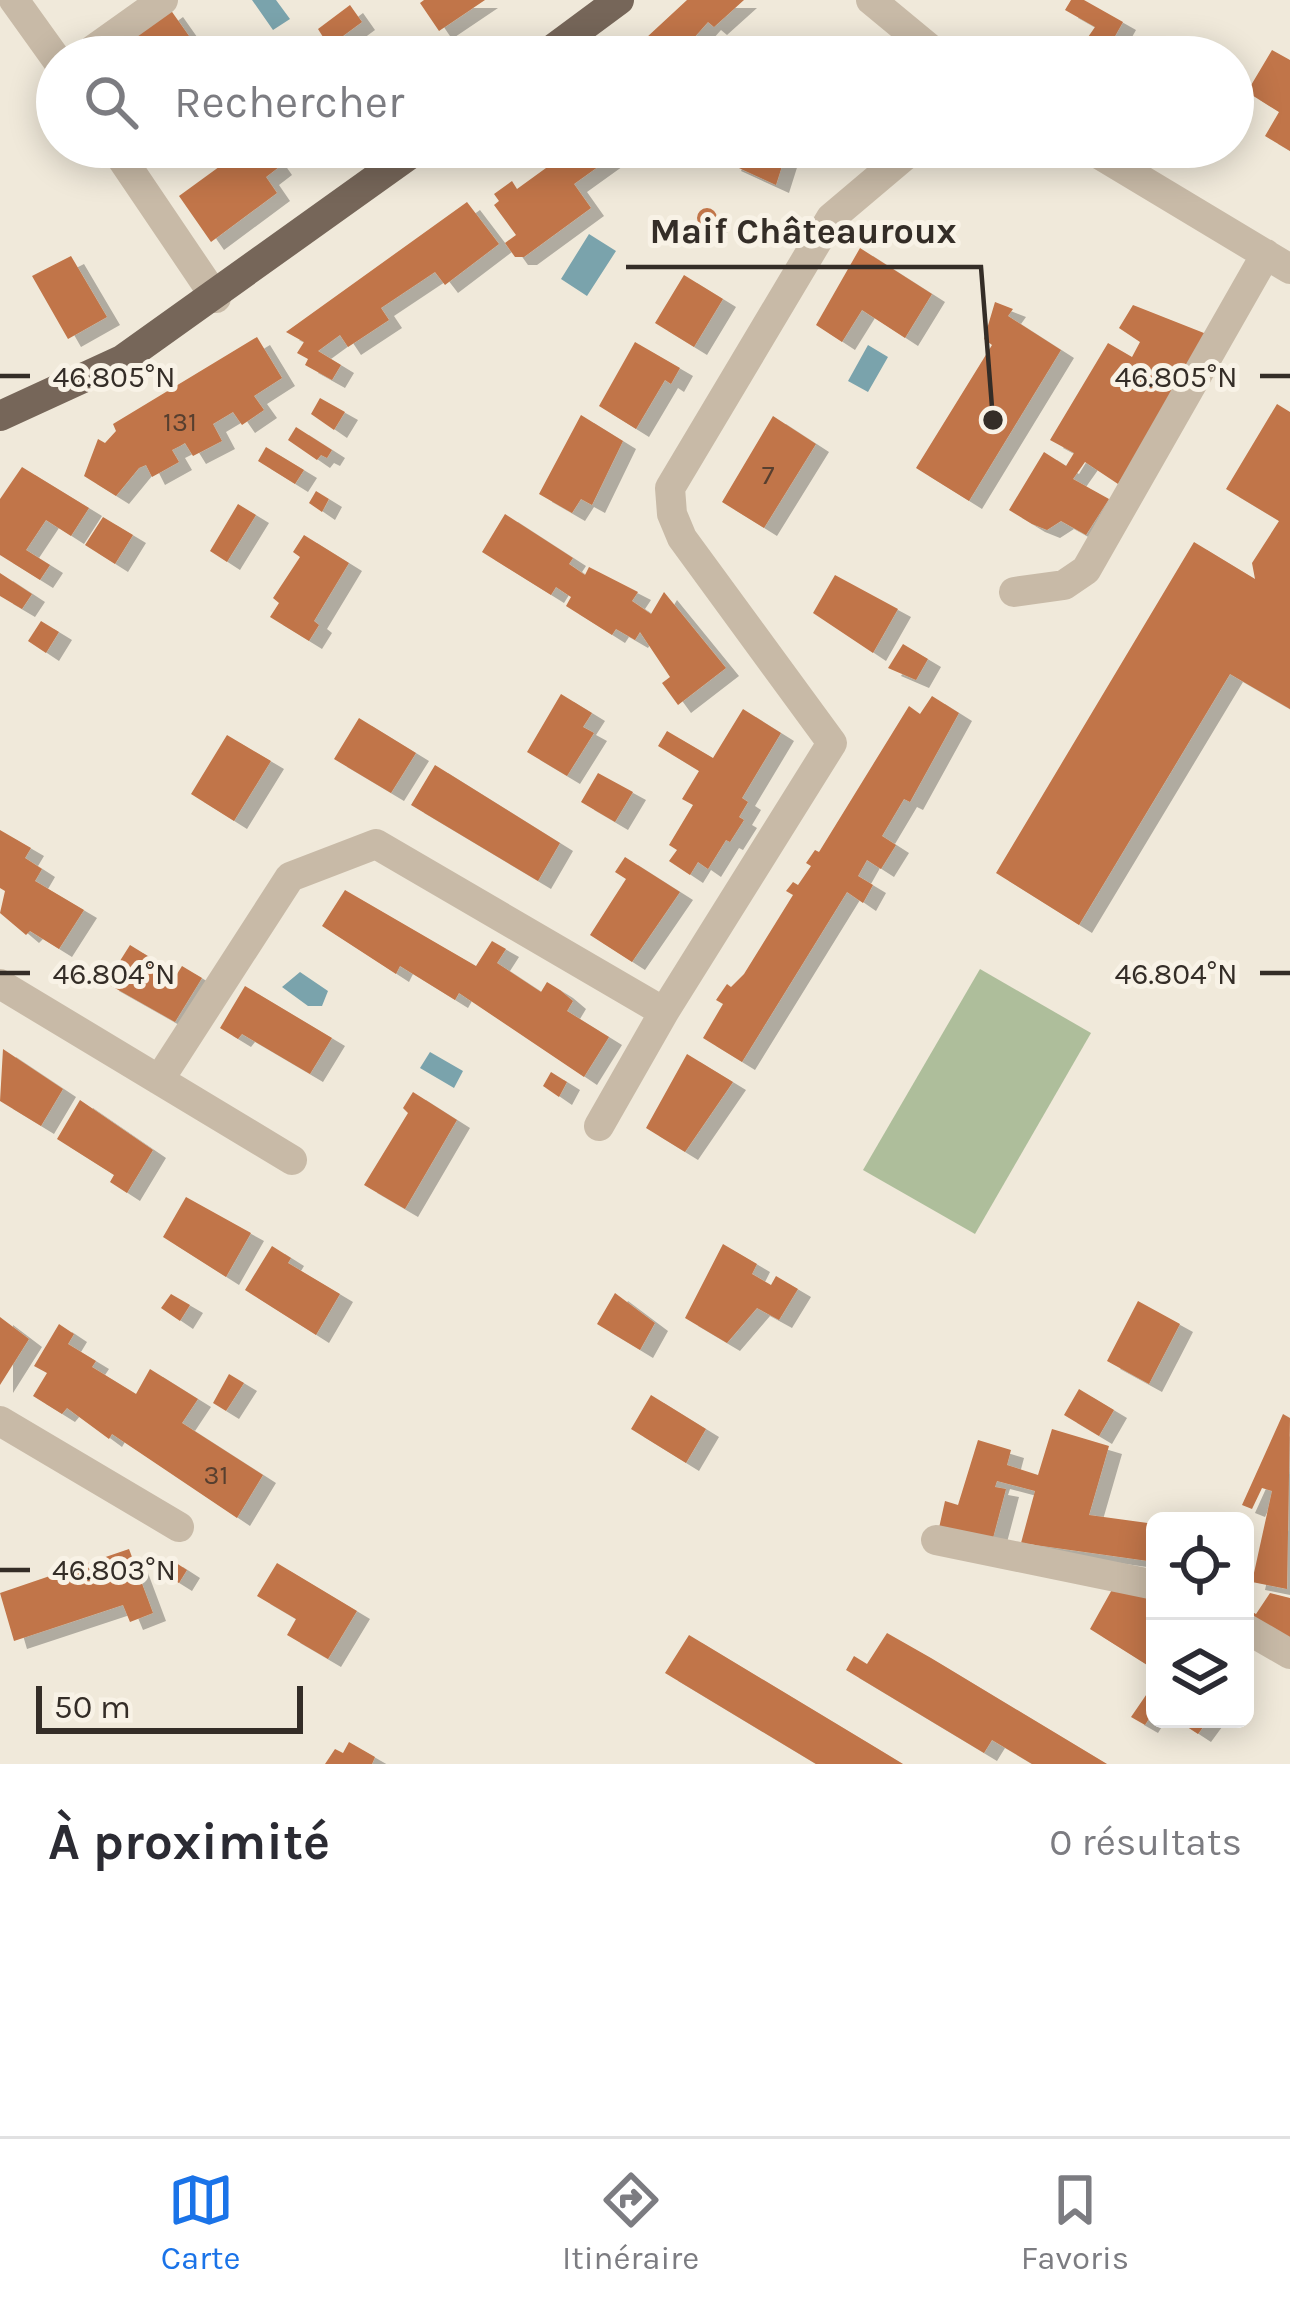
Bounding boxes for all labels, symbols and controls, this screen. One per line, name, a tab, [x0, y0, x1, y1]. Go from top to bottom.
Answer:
search box	[36, 36, 1254, 168]
icon: search	[78, 69, 144, 135]
text: Rechercher	[174, 76, 404, 128]
callout: Maif Châteauroux	[626, 195, 981, 267]
text: Maif Châteauroux	[650, 210, 957, 252]
text: 46.805°N	[52, 359, 176, 395]
text: 46.805°N	[1114, 359, 1238, 395]
house number: 131	[163, 406, 197, 438]
house number: 7	[762, 459, 775, 491]
text: 46.804°N	[52, 956, 176, 992]
text: 46.804°N	[1114, 956, 1238, 992]
house number: 31	[204, 1459, 228, 1491]
map controls	[1146, 1512, 1254, 1728]
button: locate	[1146, 1512, 1254, 1620]
text: 46.803°N	[52, 1552, 176, 1588]
button: layers	[1146, 1620, 1254, 1728]
scale bar	[36, 1680, 303, 1733]
text: 50 m	[54, 1688, 131, 1726]
text: À proximité	[48, 1812, 330, 1872]
text: 0 résultats	[1049, 1819, 1242, 1865]
tab: Carte	[161, 2167, 240, 2277]
tab: Itinéraire	[562, 2167, 699, 2277]
tab: Favoris	[1021, 2167, 1129, 2277]

